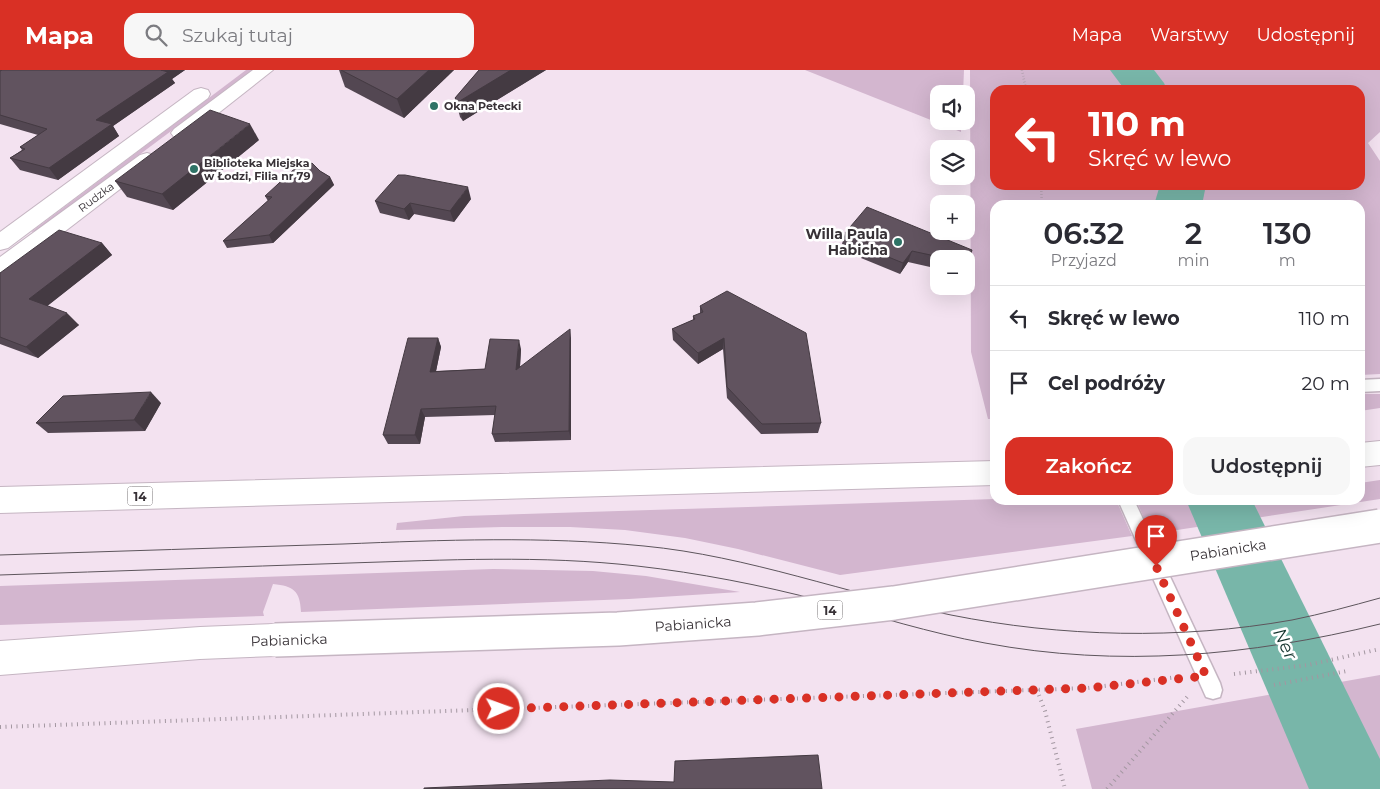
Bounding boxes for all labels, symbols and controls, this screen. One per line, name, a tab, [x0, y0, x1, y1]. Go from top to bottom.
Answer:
search box	[124, 13, 474, 58]
text: Mapa	[25, 21, 94, 50]
icon: search	[142, 21, 170, 49]
text: Szukaj tutaj	[182, 24, 293, 47]
text: Mapa	[1072, 24, 1122, 46]
text: Warstwy	[1150, 24, 1228, 46]
text: Udostępnij	[1256, 24, 1355, 46]
map controls	[930, 85, 975, 295]
button: sound	[930, 85, 975, 130]
place label: Okna Petecki	[444, 99, 521, 113]
marker: Okna Petecki	[428, 100, 440, 112]
text: 110 m	[1088, 102, 1186, 145]
icon: left	[1005, 105, 1070, 170]
button: layers	[930, 140, 975, 185]
text: Skręć w lewo	[1088, 145, 1231, 172]
place label: Biblioteka Miejska w Łodzi, Filia nr 79	[204, 156, 310, 183]
marker: Biblioteka Miejska w Łodzi, Filia nr 79	[188, 163, 200, 175]
street label: Rudzka	[75, 179, 117, 215]
button: +	[930, 195, 975, 240]
text: 06:32	[1043, 215, 1124, 252]
text: 2	[1185, 215, 1202, 252]
text: 130	[1263, 215, 1312, 252]
place label: Willa Paula Habicha	[805, 225, 888, 259]
marker: Willa Paula Habicha	[892, 236, 904, 248]
button: −	[930, 250, 975, 295]
text: Przyjazd	[1050, 251, 1117, 270]
text: min	[1177, 251, 1210, 270]
text: m	[1279, 251, 1296, 270]
icon: left	[1005, 304, 1033, 332]
text: Skręć w lewo	[1048, 307, 1180, 330]
text: 110 m	[1299, 307, 1350, 330]
icon: arrive	[1005, 369, 1033, 397]
text: Cel podróży	[1048, 372, 1165, 395]
text: 20 m	[1302, 372, 1350, 395]
button: Zakończ	[1005, 437, 1173, 495]
button: Udostępnij	[1183, 437, 1350, 495]
road number: 14	[128, 486, 152, 506]
pin	[1135, 515, 1177, 566]
icon: arrive	[1142, 522, 1170, 550]
street label: Pabianicka	[1189, 535, 1267, 565]
road number: 14	[818, 600, 842, 620]
street label: Pabianicka	[654, 612, 732, 636]
water label: Ner	[1268, 625, 1302, 664]
street label: Pabianicka	[250, 630, 328, 650]
position arrow	[472, 682, 524, 734]

